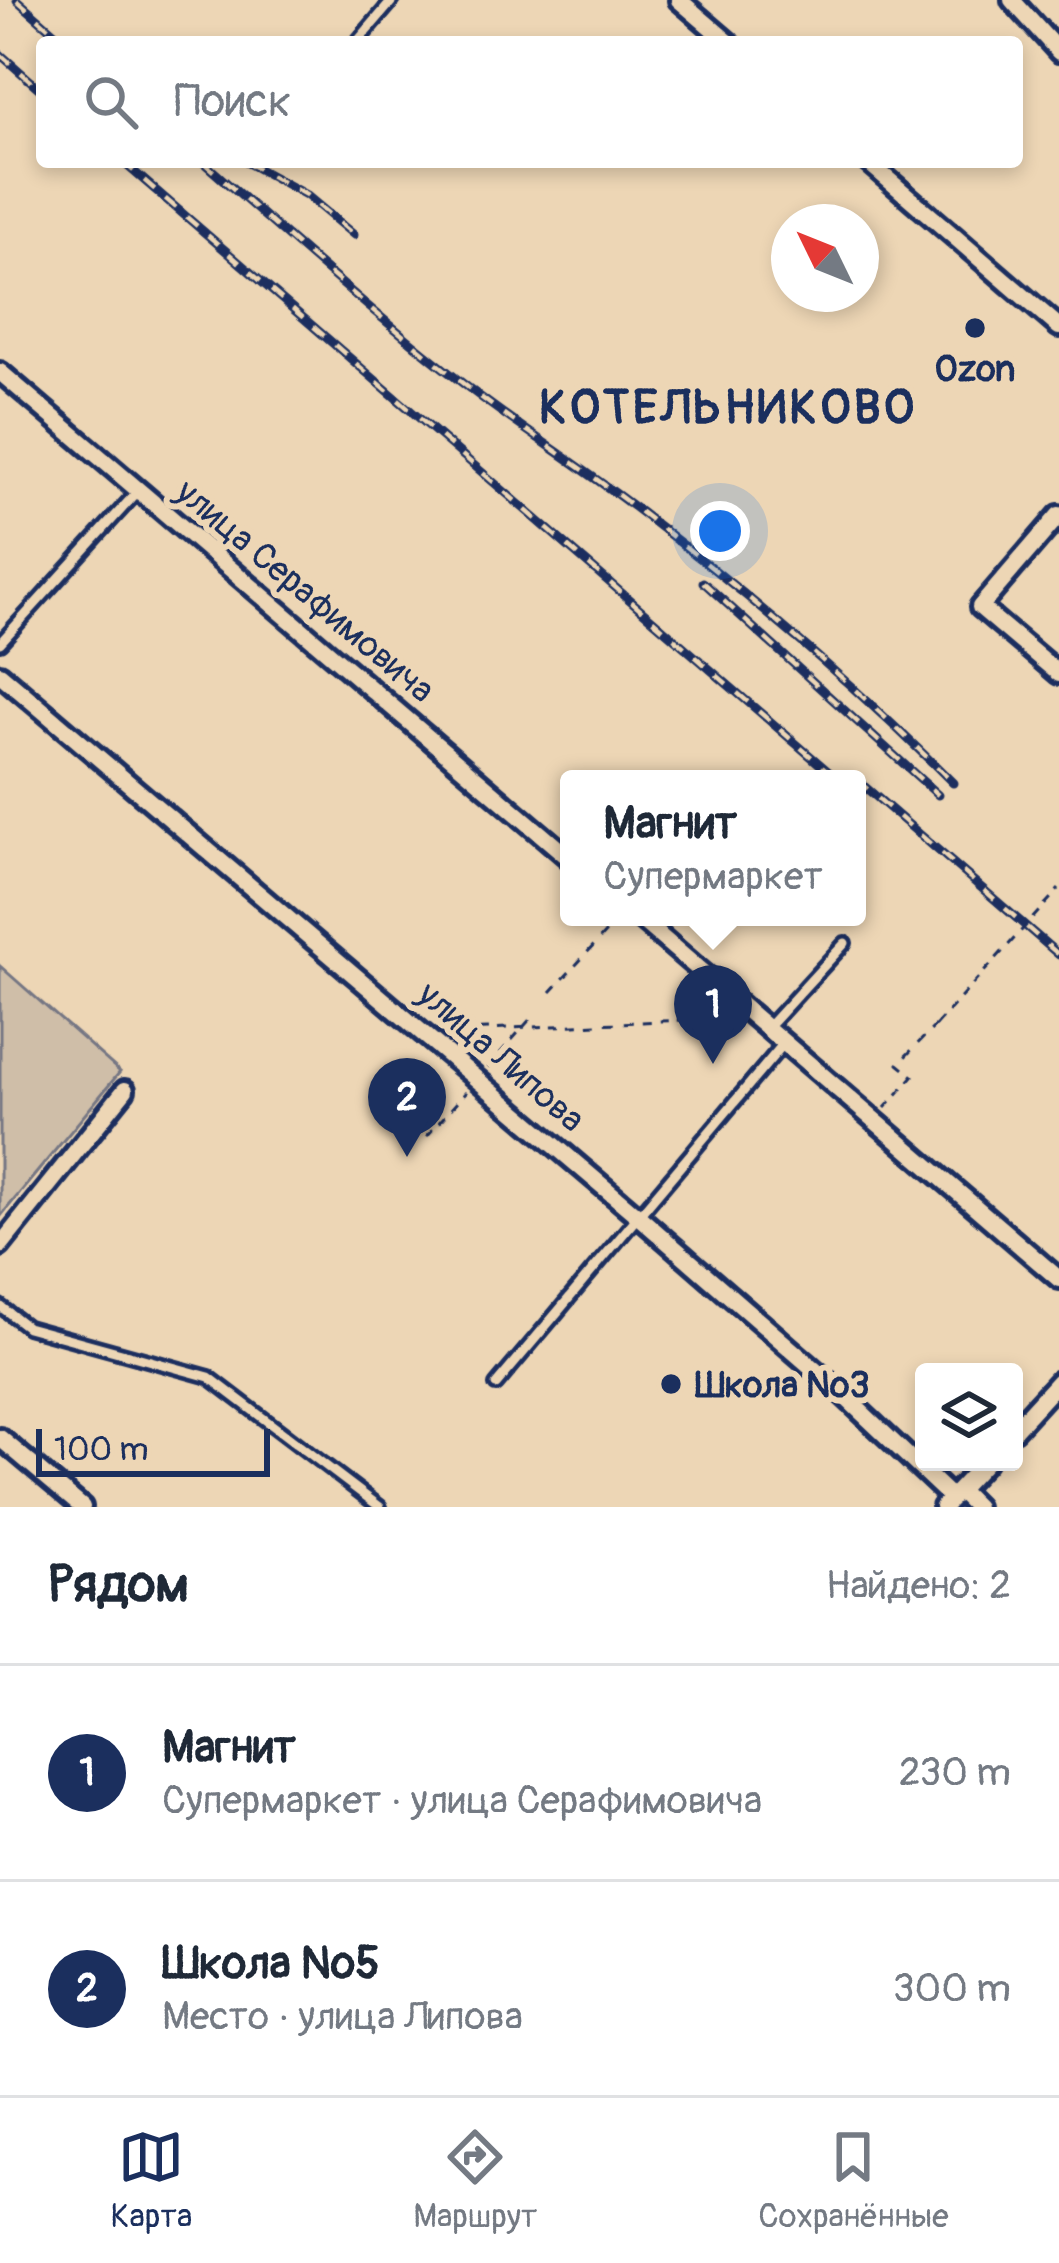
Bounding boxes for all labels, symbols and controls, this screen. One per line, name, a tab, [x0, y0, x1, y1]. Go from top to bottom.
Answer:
search box	[36, 36, 1023, 168]
icon: search	[78, 69, 144, 135]
text: Поиск	[174, 74, 291, 130]
north arrow	[771, 204, 879, 312]
marker: Ozon	[962, 315, 988, 341]
place label: Ozon	[935, 347, 1015, 392]
district label: КОТЕЛЬНИКОВО	[539, 378, 917, 438]
street label: улица Серафимовича	[166, 469, 444, 713]
your location	[690, 501, 750, 561]
popup	[560, 770, 866, 926]
text: Магнит	[603, 796, 737, 852]
text: Супермаркет	[603, 852, 823, 901]
pin: 1	[674, 965, 752, 1064]
street label: улица Липова	[407, 972, 594, 1142]
pin: 2	[368, 1058, 446, 1157]
place label: Школа №3	[694, 1363, 870, 1408]
map controls	[915, 1363, 1023, 1471]
button: layers	[915, 1363, 1023, 1471]
marker: Школа №3	[658, 1371, 684, 1397]
scale bar	[36, 1423, 270, 1476]
text: 100 m	[54, 1429, 148, 1470]
text: Рядом	[48, 1553, 189, 1617]
text: Найдено: 2	[826, 1561, 1011, 1610]
text: Магнит	[162, 1720, 296, 1776]
text: 1	[79, 1748, 95, 1797]
text: 230 m	[899, 1748, 1011, 1797]
text: Супермаркет · улица Серафимовича	[162, 1776, 762, 1825]
text: Школа №5	[162, 1936, 380, 1992]
text: 2	[76, 1964, 98, 2013]
text: 300 m	[893, 1964, 1011, 2013]
text: Место · улица Липова	[162, 1992, 523, 2041]
tab: Карта	[110, 2124, 192, 2237]
tab: Маршрут	[413, 2124, 537, 2237]
tab: Сохранённые	[758, 2124, 949, 2237]

